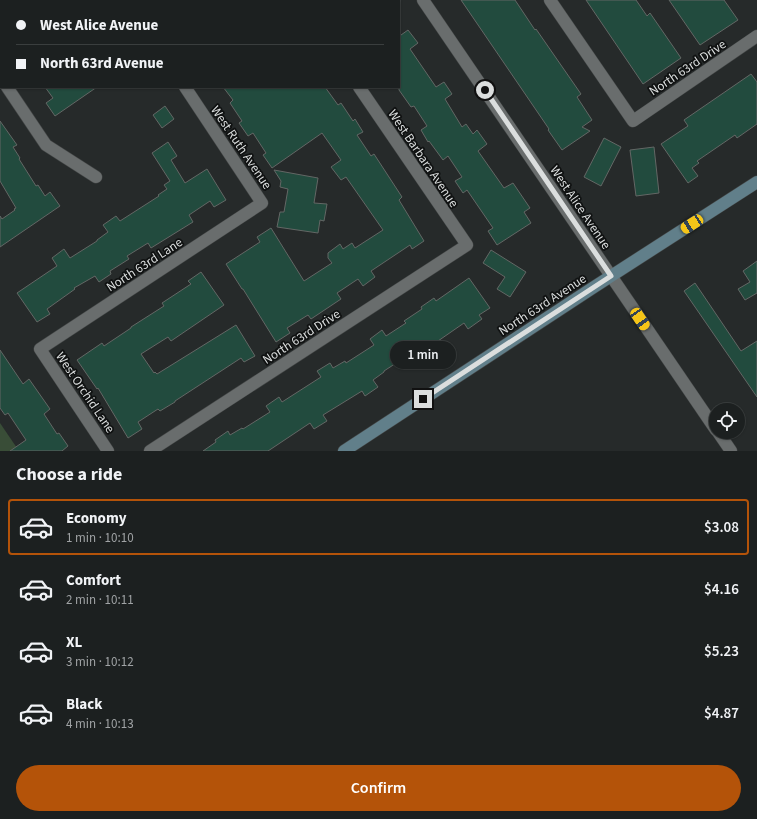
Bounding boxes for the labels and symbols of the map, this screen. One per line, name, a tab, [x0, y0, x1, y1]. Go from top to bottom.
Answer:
street label: North 63rd Drive	[645, 35, 730, 100]
route start	[476, 81, 494, 99]
street label: West Ruth Avenue	[206, 102, 276, 193]
street label: West Barbara Avenue	[384, 106, 463, 211]
street label: West Alice Avenue	[546, 162, 615, 253]
car	[679, 212, 705, 236]
street label: North 63rd Lane	[103, 233, 186, 296]
street label: North 63rd Avenue	[495, 270, 590, 340]
street label: North 63rd Drive	[259, 305, 344, 369]
car	[628, 306, 652, 332]
callout: 1 min	[390, 341, 456, 369]
street label: West Orchid Lane	[51, 348, 119, 437]
route end	[414, 390, 432, 408]

